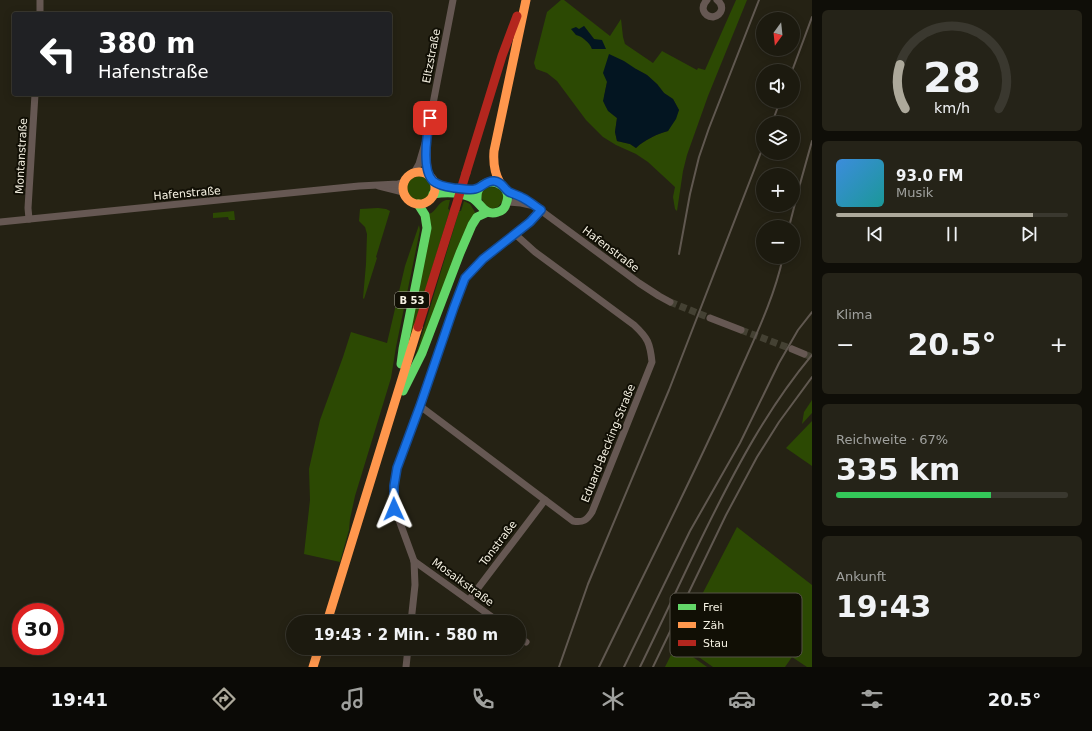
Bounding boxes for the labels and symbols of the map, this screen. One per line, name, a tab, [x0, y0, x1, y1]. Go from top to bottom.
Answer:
north arrow	[756, 12, 800, 56]
street label: Eltzstraße	[420, 28, 443, 84]
pin	[413, 101, 447, 135]
street label: Montanstraße	[13, 117, 30, 194]
street label: Hafenstraße	[153, 184, 222, 203]
street label: Hafenstraße	[580, 224, 642, 275]
road number: B 53	[395, 292, 429, 308]
street label: Eduard-Becking-Straße	[579, 382, 638, 504]
position arrow	[373, 488, 415, 530]
street label: Tonstraße	[476, 518, 520, 569]
street label: Mosaikstraße	[429, 556, 496, 609]
legend	[670, 593, 802, 657]
text: Frei	[703, 601, 723, 614]
speed limit sign: 30	[12, 603, 64, 655]
text: Zäh	[703, 619, 724, 632]
text: Stau	[703, 637, 728, 650]

